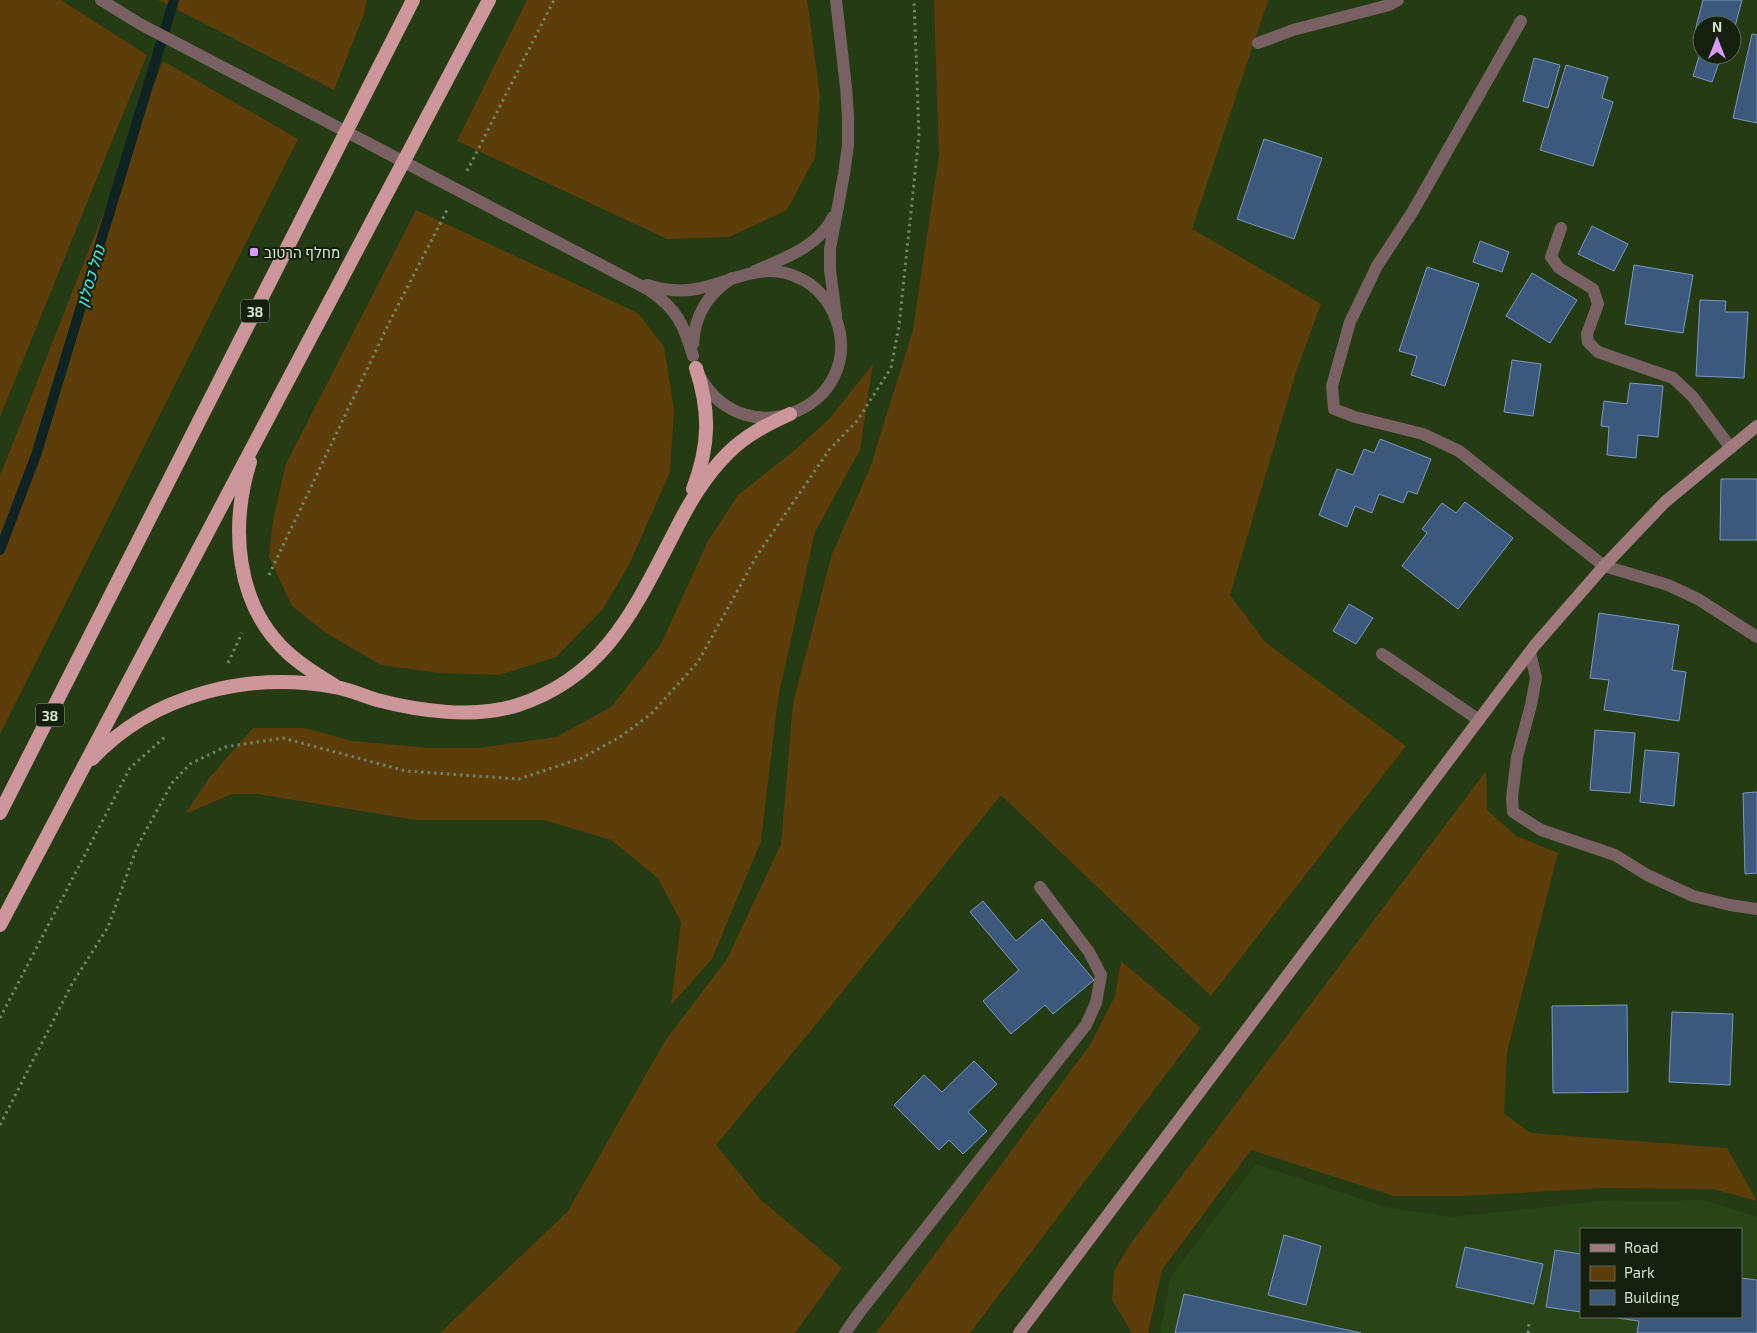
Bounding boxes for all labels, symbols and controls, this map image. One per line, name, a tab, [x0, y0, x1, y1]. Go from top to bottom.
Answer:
north arrow	[1692, 15, 1742, 65]
text: N	[1712, 18, 1722, 35]
water label: נחל כסלון	[72, 242, 110, 309]
place label: מחלף הרטוב	[264, 243, 340, 261]
marker: מחלף הרטוב	[248, 246, 260, 258]
road number: 38	[241, 300, 269, 322]
road number: 38	[36, 704, 64, 726]
legend	[1580, 1228, 1742, 1318]
text: Road	[1624, 1238, 1659, 1256]
text: Park	[1624, 1263, 1655, 1281]
text: Building	[1624, 1288, 1680, 1306]

